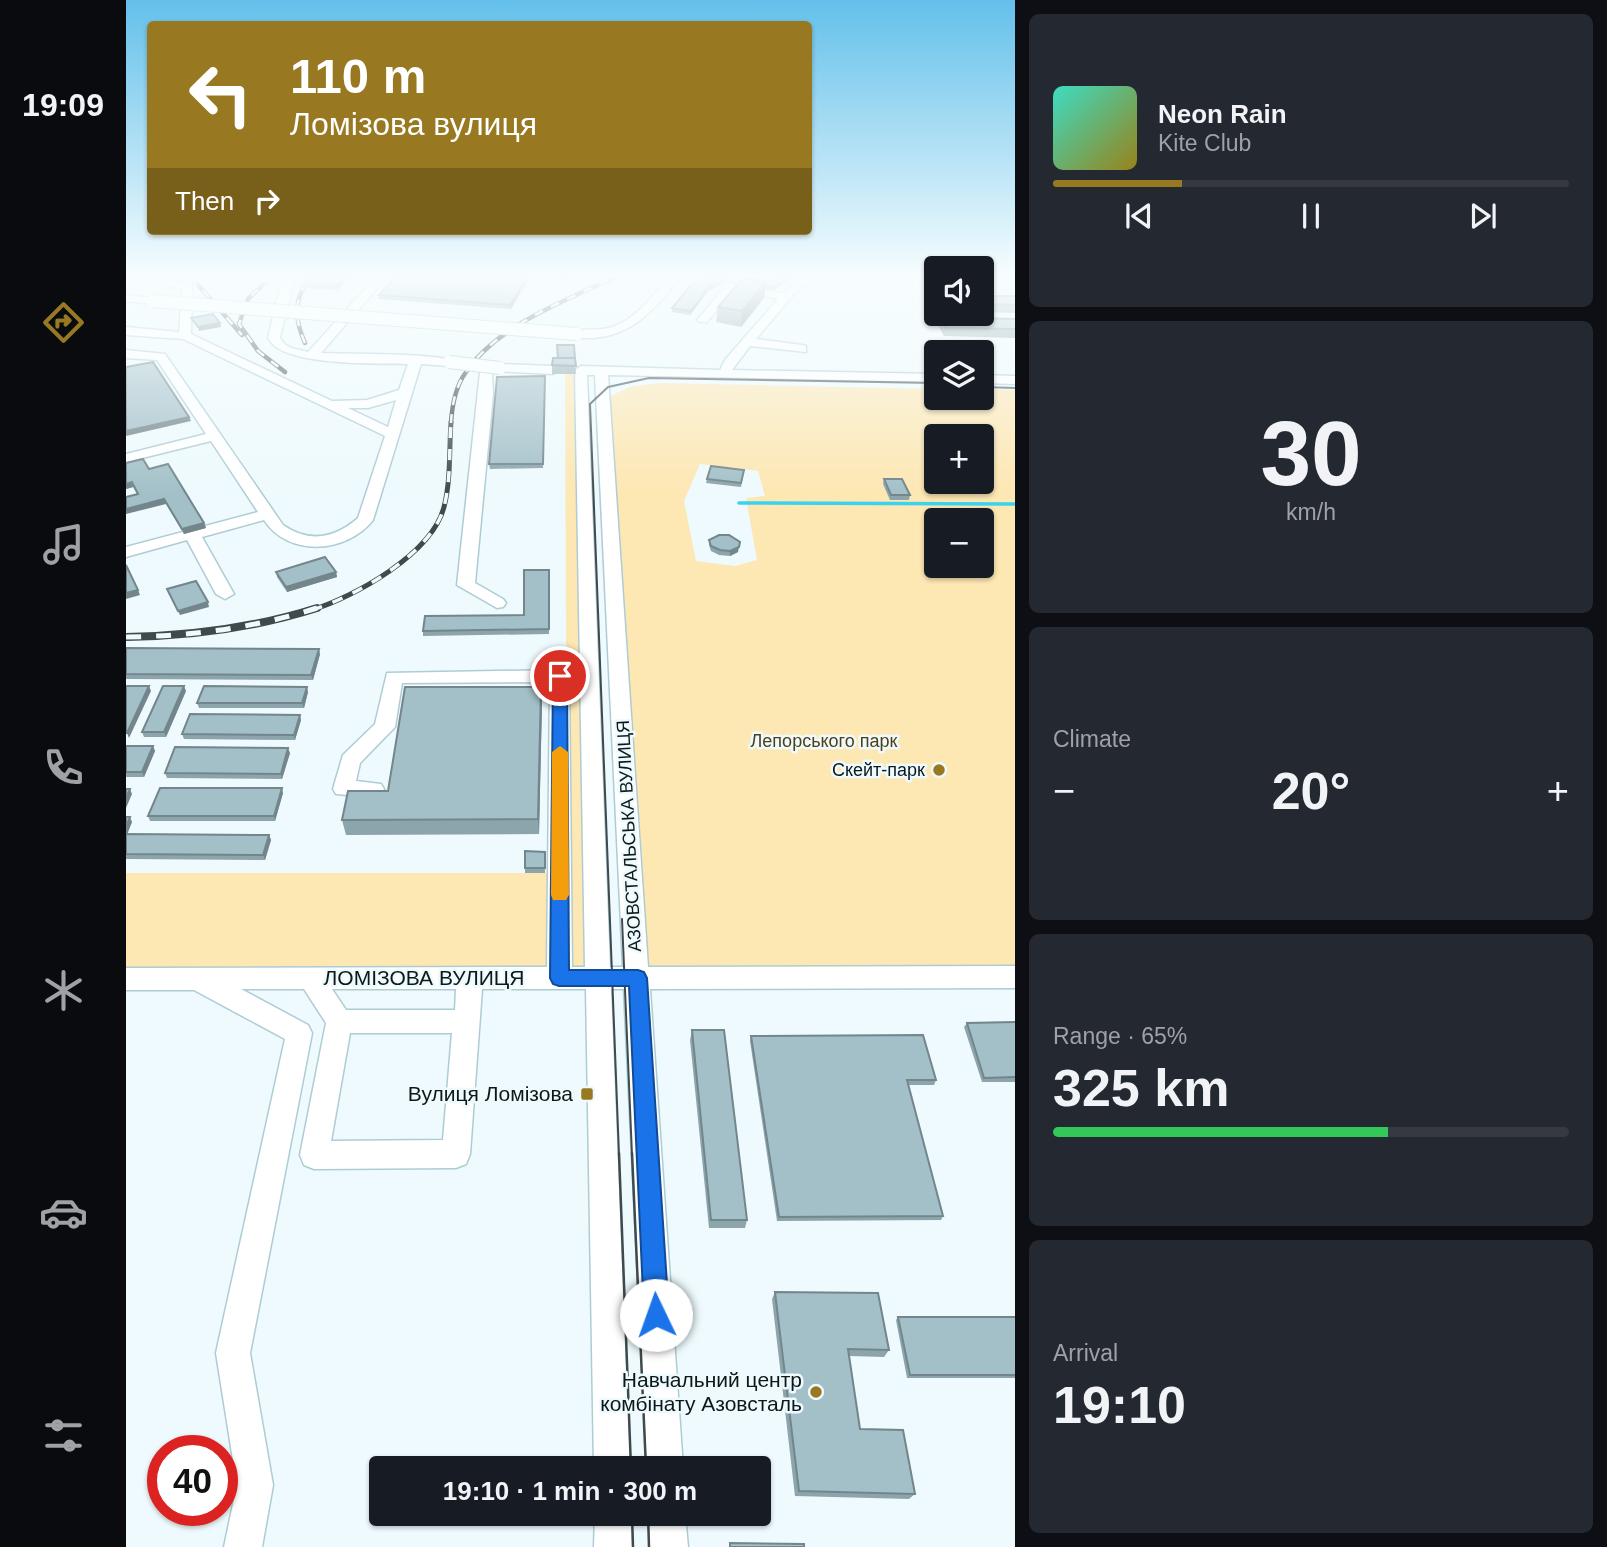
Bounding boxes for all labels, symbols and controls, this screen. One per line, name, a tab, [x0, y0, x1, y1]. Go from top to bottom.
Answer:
icon: left	[175, 49, 266, 140]
text: 110 m	[290, 49, 426, 103]
text: 19:09	[22, 87, 104, 123]
text: Neon Rain	[1158, 99, 1287, 129]
text: Ломізова вулиця	[290, 106, 537, 142]
text: Kite Club	[1158, 130, 1251, 156]
icon: right	[248, 182, 286, 220]
text: Then	[175, 186, 234, 216]
icon: previous	[1120, 197, 1158, 235]
icon: pause	[1292, 197, 1330, 235]
icon: next	[1464, 197, 1502, 235]
map controls	[924, 256, 994, 578]
button: sound	[924, 256, 994, 326]
icon: directions	[39, 298, 88, 347]
button: layers	[924, 340, 994, 410]
text: 30	[1260, 403, 1362, 504]
button: +	[924, 424, 994, 494]
text: km/h	[1286, 499, 1336, 525]
button: −	[924, 508, 994, 578]
icon: music	[39, 520, 88, 569]
pin	[530, 646, 590, 706]
icon: arrive	[541, 657, 579, 695]
street label: АЗОВСТАЛЬСЬКА ВУЛИЦЯ	[613, 720, 645, 952]
text: Climate	[1053, 726, 1131, 752]
park label: Лепорського парк	[751, 731, 898, 751]
icon: phone	[39, 743, 88, 792]
place label: Скейт-парк	[832, 760, 925, 780]
marker: Скейт-парк	[931, 762, 947, 778]
text: 20°	[1272, 762, 1350, 820]
text: −	[1053, 770, 1075, 812]
text: +	[1547, 770, 1569, 812]
icon: climate	[39, 966, 88, 1015]
street label: ЛОМІЗОВА ВУЛИЦЯ	[324, 966, 524, 989]
text: Range · 65%	[1053, 1023, 1187, 1049]
text: 325 km	[1053, 1059, 1229, 1117]
place label: Вулиця Ломізова	[408, 1082, 573, 1105]
marker: Вулиця Ломізова	[579, 1086, 595, 1102]
icon: car	[39, 1188, 88, 1237]
position arrow	[619, 1278, 693, 1352]
text: Arrival	[1053, 1340, 1118, 1366]
place label: Навчальний центр комбінату Азовсталь	[600, 1368, 802, 1415]
text: 19:10	[1053, 1376, 1186, 1434]
marker: Навчальний центр комбінату Азовсталь	[808, 1384, 824, 1400]
icon: filters	[39, 1411, 88, 1460]
speed limit sign: 40	[147, 1435, 238, 1526]
text: 19:10 · 1 min · 300 m	[443, 1476, 697, 1506]

